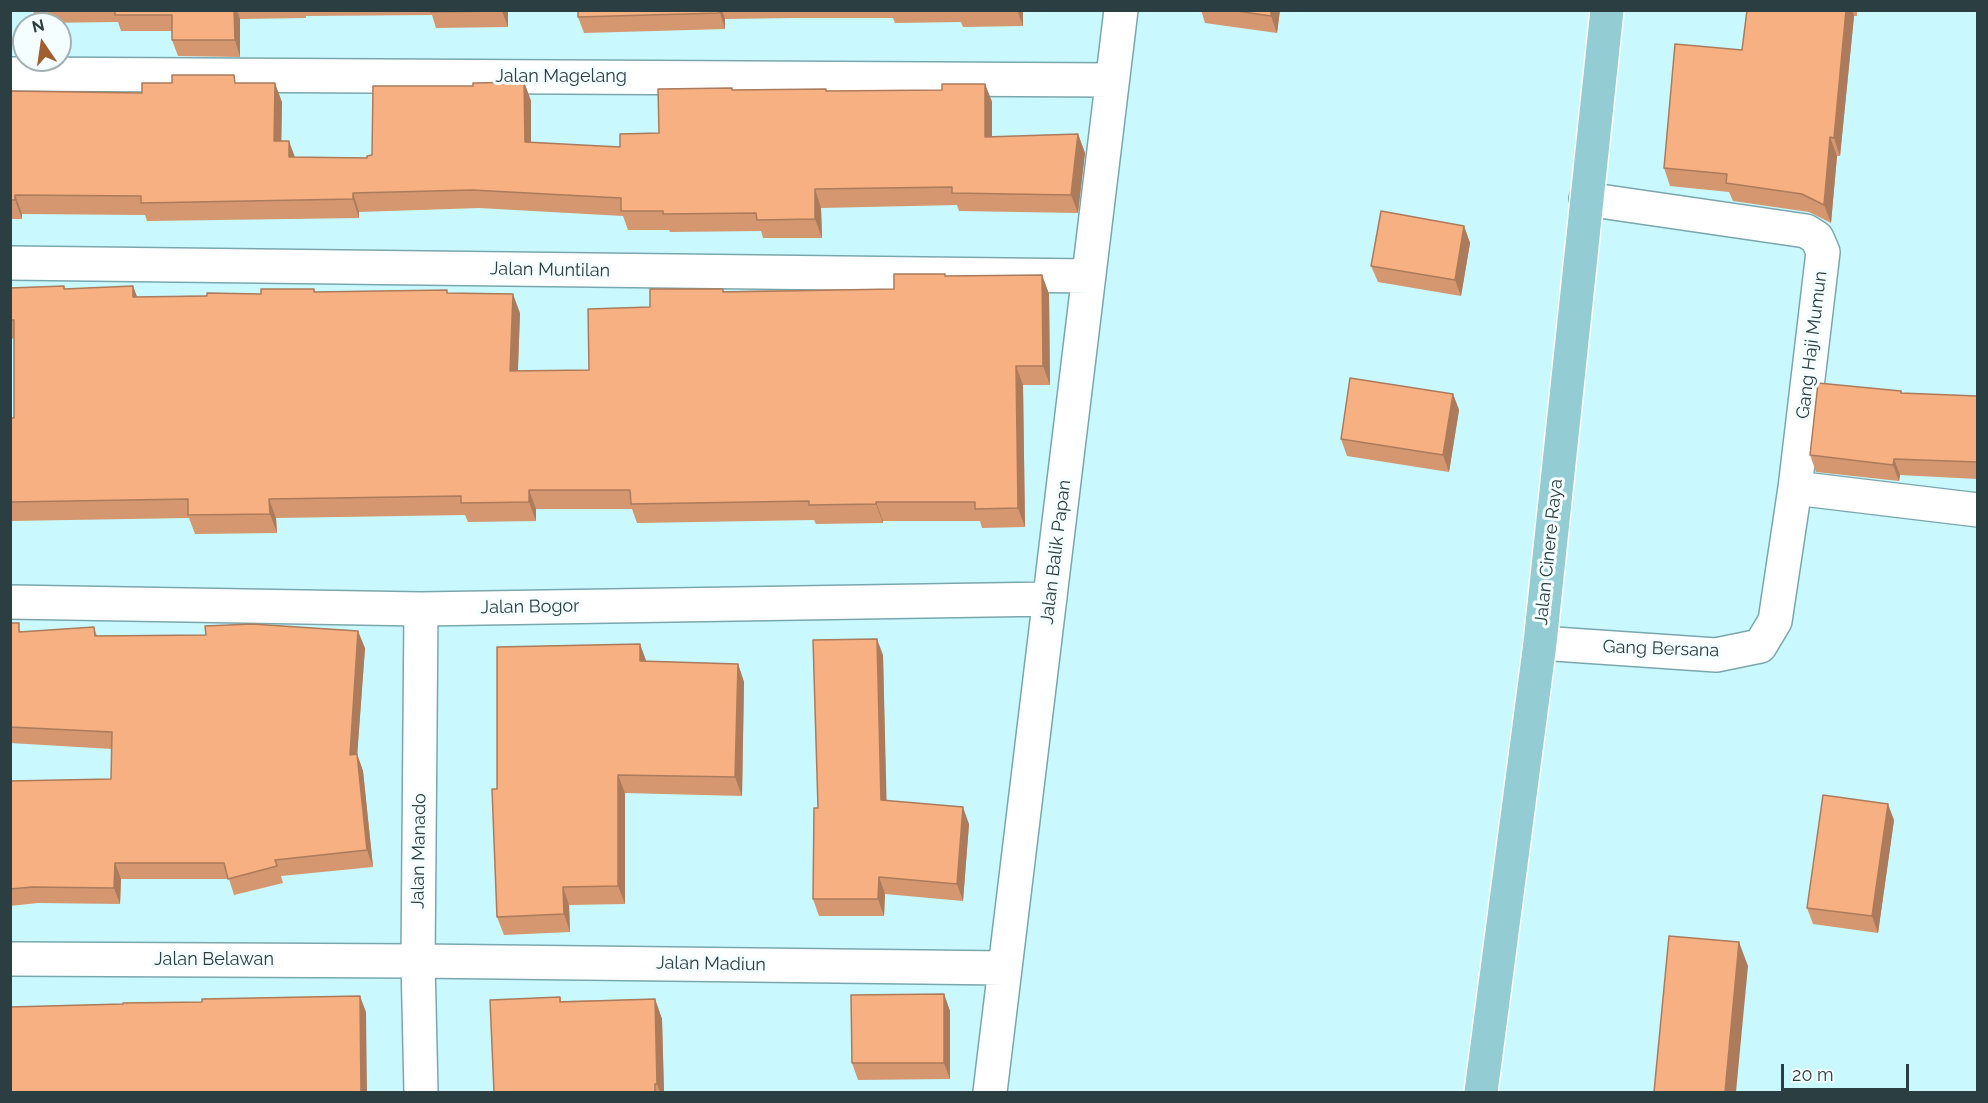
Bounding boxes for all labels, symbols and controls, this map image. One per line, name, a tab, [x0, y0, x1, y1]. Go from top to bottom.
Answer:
north arrow	[12, 12, 72, 72]
text: N	[30, 15, 46, 37]
street label: Jalan Magelang	[495, 66, 627, 88]
street label: Jalan Muntilan	[490, 258, 610, 282]
street label: Gang Haji Mumun	[1792, 270, 1832, 420]
street label: Jalan Cinere Raya	[1531, 478, 1567, 626]
street label: Jalan Balik Papan	[1036, 479, 1076, 625]
street label: Jalan Bogor	[480, 595, 580, 619]
street label: Gang Bersana	[1602, 636, 1720, 662]
street label: Jalan Manado	[407, 793, 431, 909]
street label: Jalan Belawan	[154, 949, 274, 971]
street label: Jalan Madiun	[656, 952, 766, 976]
scale bar	[1784, 1052, 1912, 1090]
text: 20 m	[1792, 1064, 1834, 1085]

